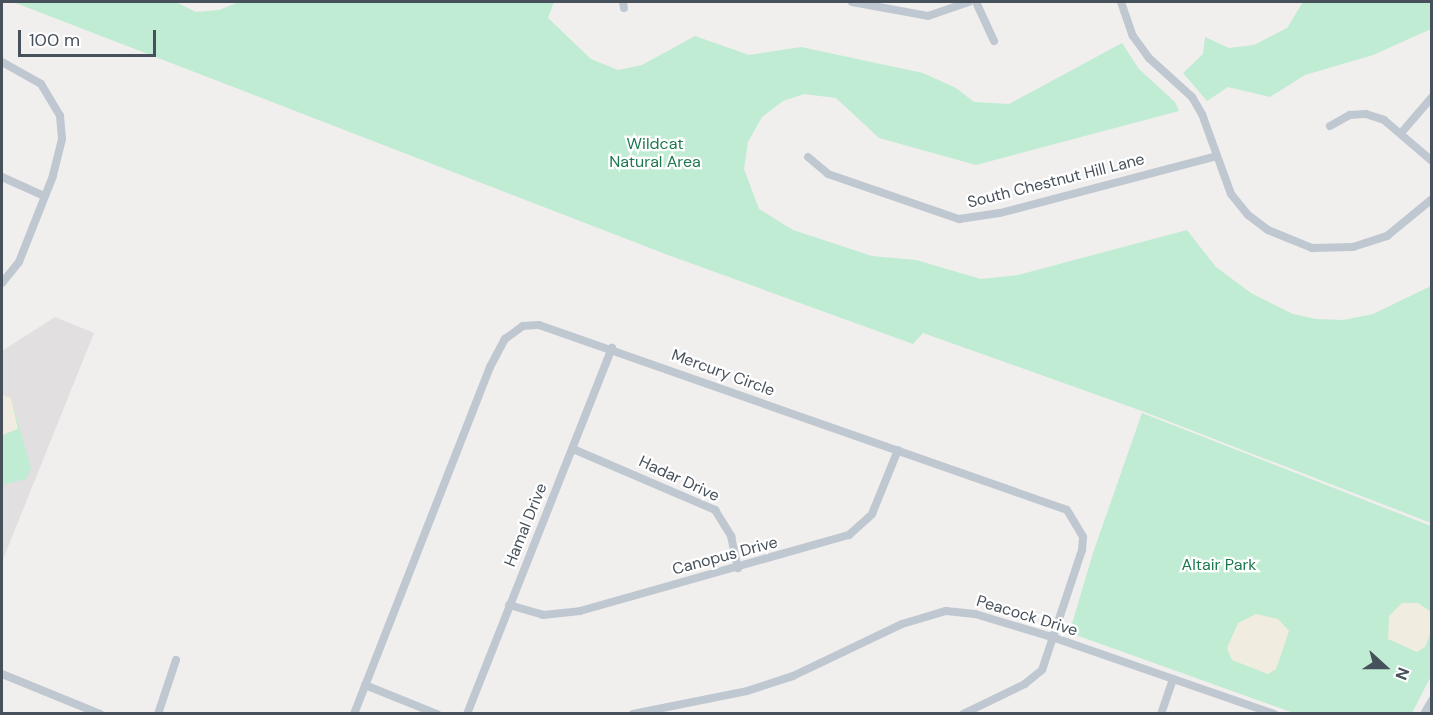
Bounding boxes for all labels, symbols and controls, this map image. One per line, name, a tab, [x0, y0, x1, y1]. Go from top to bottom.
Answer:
scale bar	[21, 18, 159, 56]
text: 100 m	[29, 28, 80, 52]
park label: Wildcat Natural Area	[609, 134, 701, 172]
street label: South Chestnut Hill Lane	[965, 150, 1147, 212]
street label: Mercury Circle	[669, 345, 777, 401]
street label: Hadar Drive	[636, 452, 722, 506]
street label: Hamal Drive	[501, 480, 551, 570]
street label: Canopus Drive	[670, 533, 780, 579]
park label: Altair Park	[1182, 555, 1256, 575]
street label: Peacock Drive	[974, 592, 1080, 640]
north arrow	[1355, 637, 1415, 697]
text: N	[1390, 664, 1414, 683]

